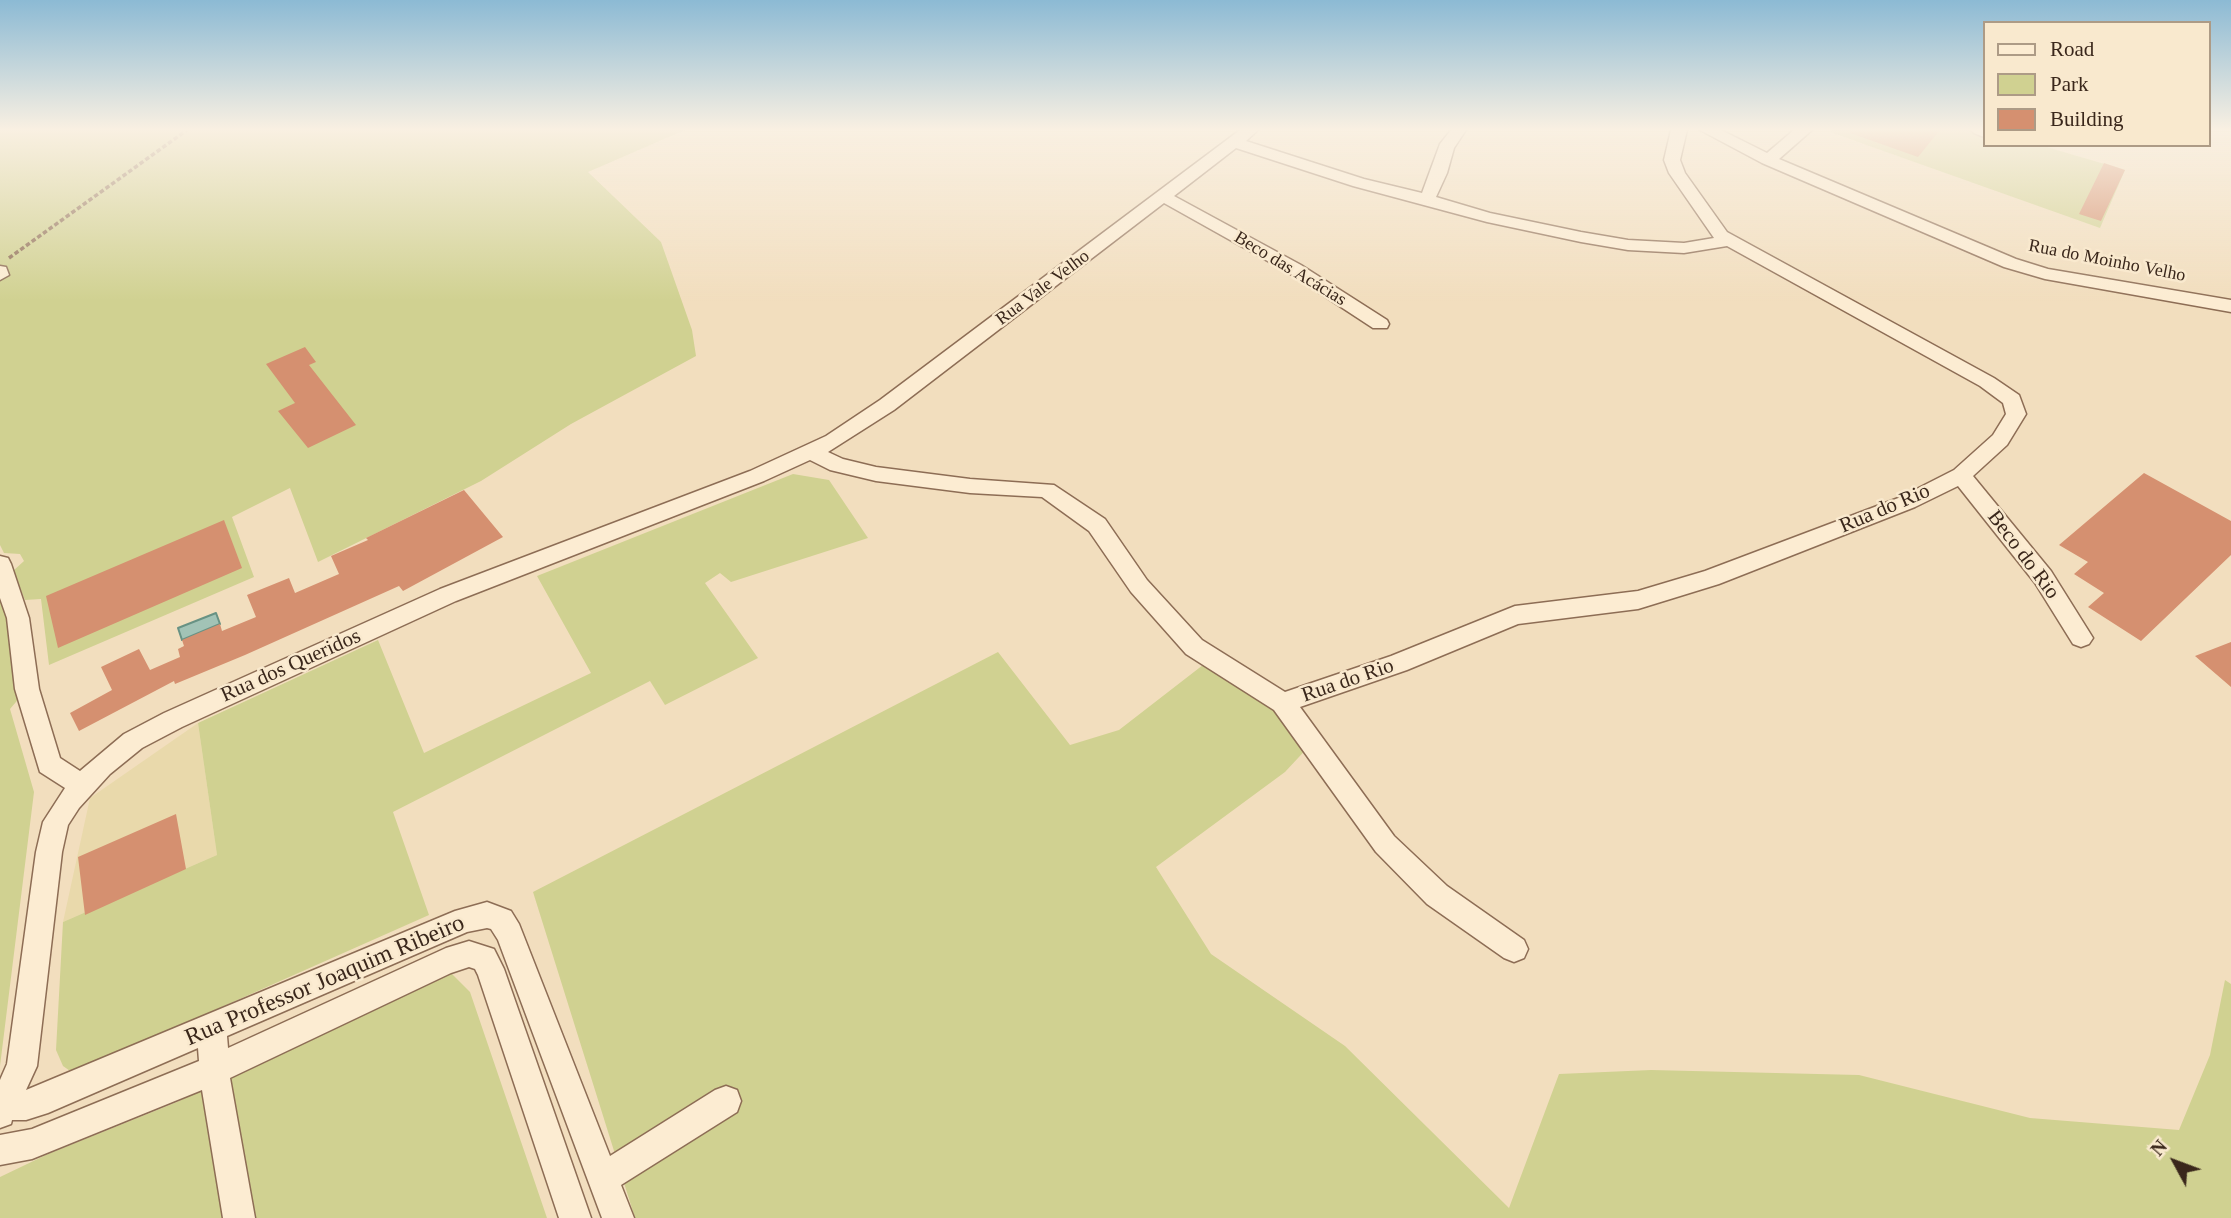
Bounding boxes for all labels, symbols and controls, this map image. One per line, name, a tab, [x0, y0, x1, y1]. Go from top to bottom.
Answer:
legend	[1982, 21, 2210, 147]
text: Road	[2050, 37, 2094, 61]
text: Park	[2050, 72, 2089, 96]
text: Building	[2050, 107, 2124, 131]
street label: Beco das Acácias	[1230, 227, 1350, 311]
street label: Rua do Moinho Velho	[2027, 235, 2187, 287]
street label: Rua Vale Velho	[992, 246, 1094, 330]
street label: Rua do Rio	[1836, 479, 1934, 539]
street label: Beco do Rio	[1981, 505, 2065, 605]
street label: Rua dos Queridos	[217, 624, 365, 708]
street label: Rua do Rio	[1299, 654, 1397, 708]
street label: Rua Professor Joaquim Ribeiro	[181, 909, 469, 1053]
north arrow	[2140, 1127, 2210, 1197]
text: N	[2146, 1136, 2171, 1160]

